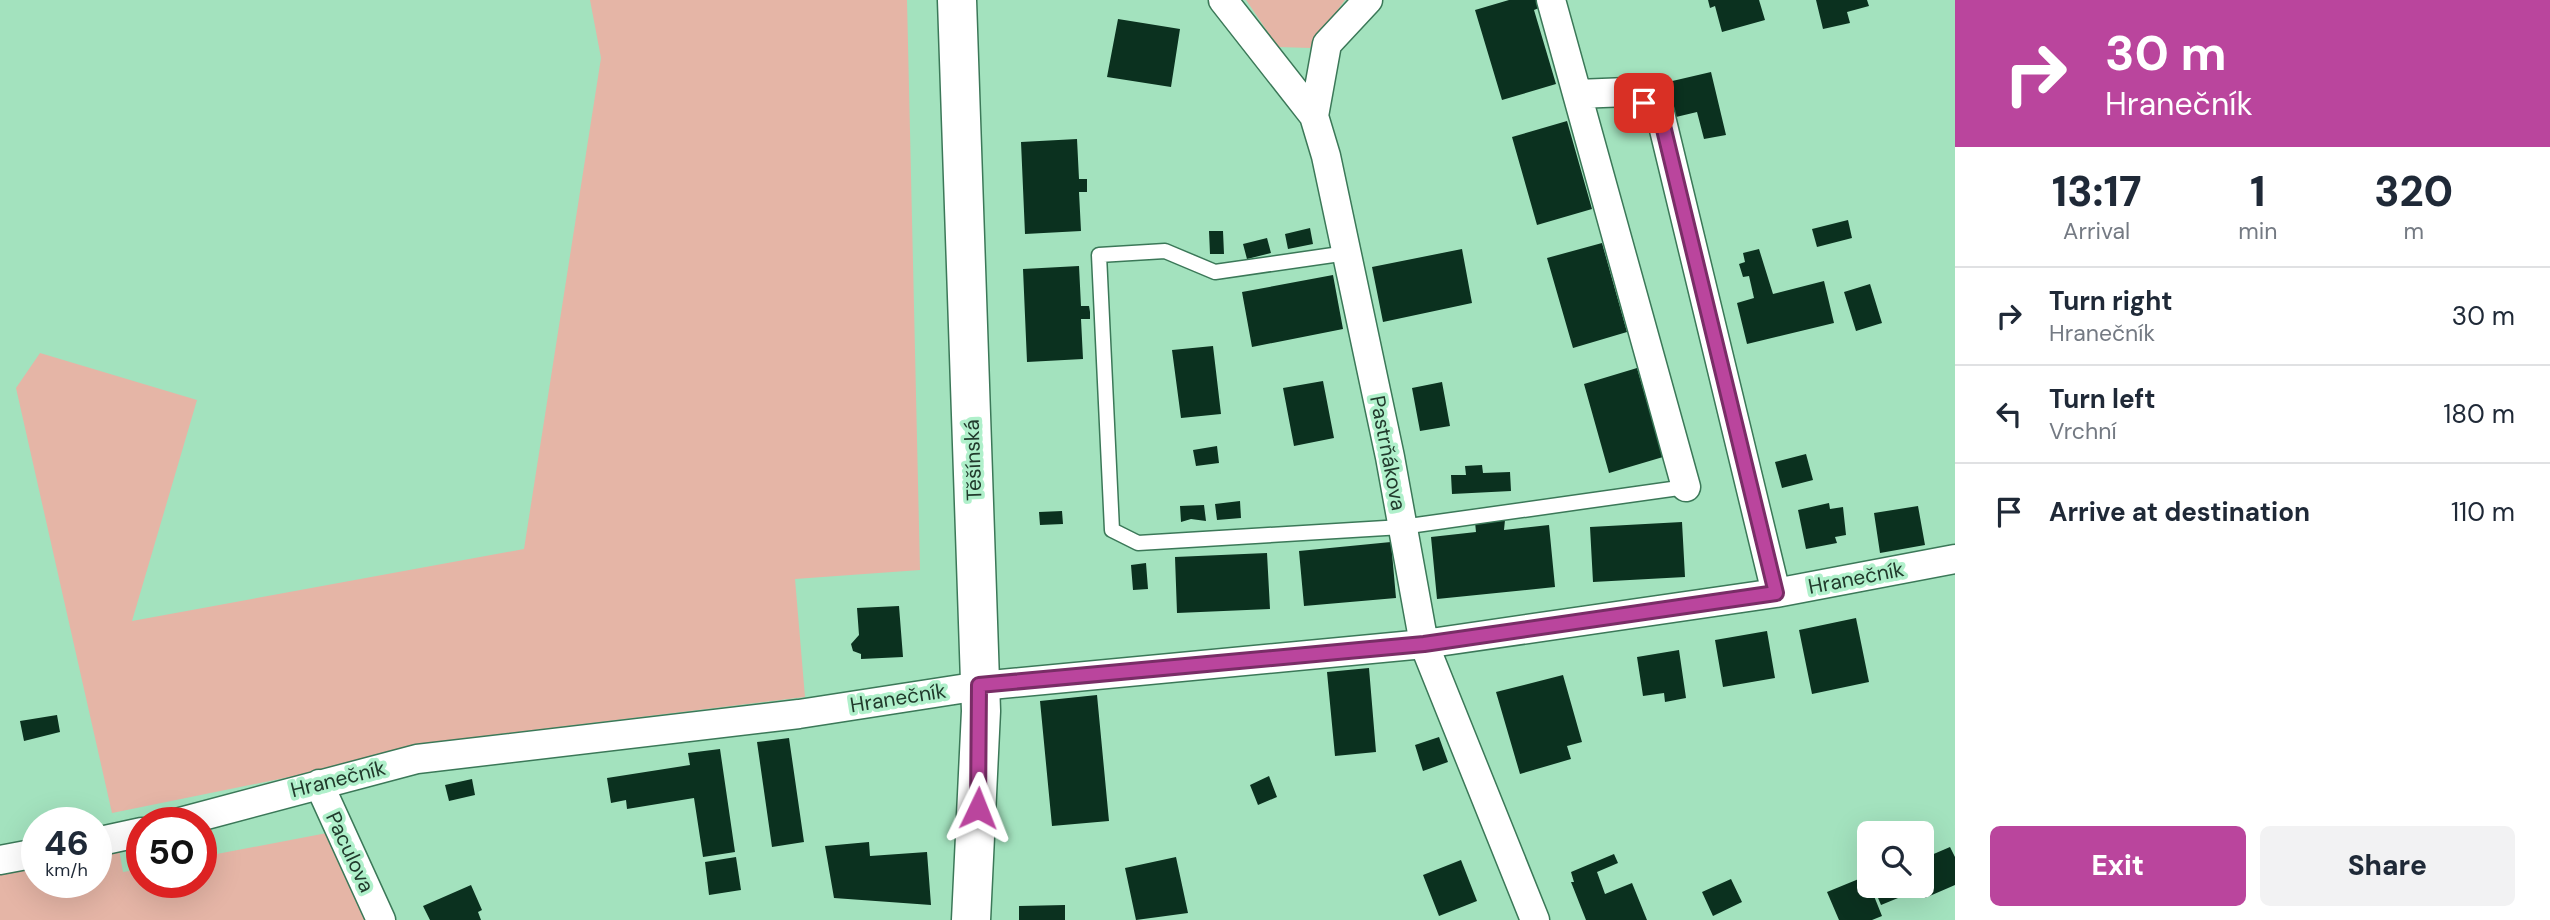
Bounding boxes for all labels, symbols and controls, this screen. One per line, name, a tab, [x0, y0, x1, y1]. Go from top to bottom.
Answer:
text: 30 m	[2105, 21, 2227, 85]
icon: right	[1990, 28, 2081, 119]
pin	[1614, 73, 1674, 133]
text: Hranečník	[2105, 83, 2253, 125]
icon: arrive	[1625, 84, 1663, 122]
text: 13:17	[2052, 164, 2142, 219]
text: 1	[2250, 164, 2266, 219]
text: 320	[2374, 164, 2453, 219]
text: Arrival	[2063, 216, 2130, 246]
text: min	[2238, 216, 2277, 246]
text: m	[2403, 216, 2424, 246]
text: Turn right	[2049, 284, 2173, 318]
icon: right	[1990, 297, 2028, 335]
text: 30 m	[2452, 299, 2515, 333]
text: Hranečník	[2049, 318, 2155, 348]
text: Turn left	[2049, 382, 2156, 416]
street label: Pastrňákova	[1363, 393, 1413, 513]
icon: left	[1990, 395, 2028, 433]
text: 180 m	[2443, 397, 2515, 431]
text: Vrchní	[2049, 416, 2117, 446]
street label: Těšínská	[958, 419, 988, 501]
icon: arrive	[1990, 493, 2028, 531]
text: Arrive at destination	[2049, 495, 2310, 529]
text: 110 m	[2451, 495, 2515, 529]
street label: Hranečník	[1806, 555, 1907, 601]
street label: Hranečník	[848, 677, 948, 719]
street label: Hranečník	[288, 754, 389, 804]
position arrow	[941, 771, 1015, 845]
speed limit sign: 50	[126, 807, 217, 898]
street label: Paculova	[319, 807, 381, 897]
text: 46	[44, 820, 89, 866]
map controls	[1857, 821, 1934, 898]
button: search	[1857, 821, 1934, 898]
button: Exit	[1990, 826, 2246, 906]
button: Share	[2260, 826, 2515, 906]
text: km/h	[45, 858, 88, 882]

